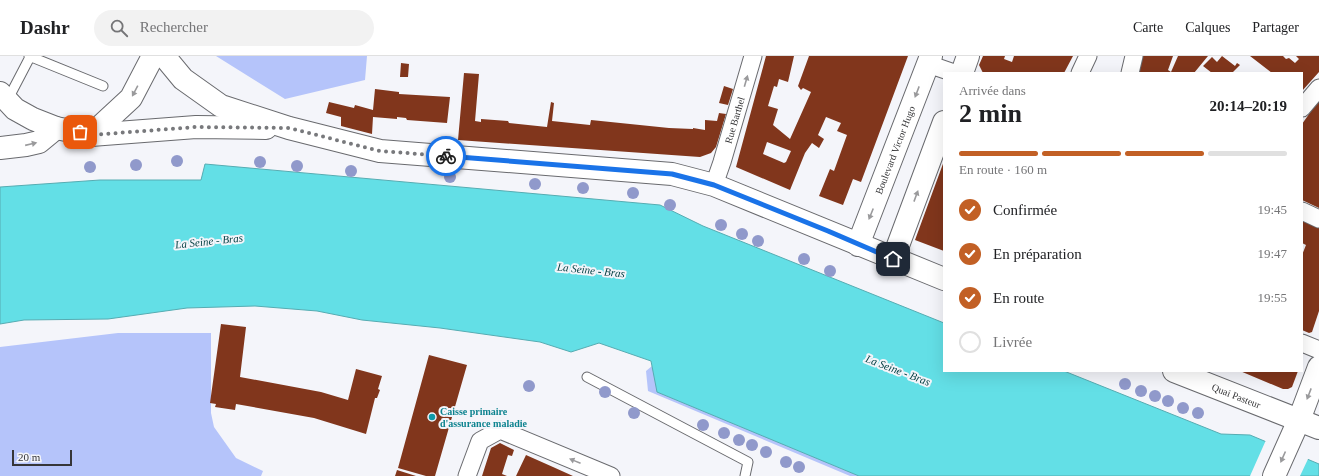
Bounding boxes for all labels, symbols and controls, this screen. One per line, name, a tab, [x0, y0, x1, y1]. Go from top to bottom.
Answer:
search box	[94, 10, 374, 46]
text: Dashr	[20, 17, 70, 38]
icon: search	[108, 17, 130, 39]
text: Rechercher	[140, 19, 208, 35]
text: Carte	[1133, 20, 1163, 35]
text: Calques	[1185, 20, 1230, 35]
text: Partager	[1252, 20, 1299, 35]
one-way arrow	[743, 74, 749, 86]
text: Arrivée dans	[959, 83, 1026, 98]
one-way arrow	[131, 85, 138, 96]
one-way arrow	[914, 87, 920, 99]
street label: Rue Barthel	[722, 95, 746, 145]
text: 20:14–20:19	[1210, 98, 1287, 114]
text: 2 min	[959, 99, 1022, 128]
street label: Boulevard Victor Hugo	[873, 104, 917, 196]
pin	[63, 115, 97, 149]
icon: bag	[69, 121, 91, 143]
courier	[426, 136, 466, 176]
one-way arrow	[25, 141, 37, 147]
icon: bike	[435, 145, 457, 167]
text: En route · 160 m	[959, 162, 1047, 177]
one-way arrow	[914, 190, 920, 202]
icon: check	[959, 199, 981, 221]
text: Confirmée	[993, 202, 1057, 218]
text: 19:45	[1257, 202, 1287, 217]
one-way arrow	[868, 208, 874, 219]
water label: La Seine - Bras	[173, 231, 244, 251]
pin	[876, 242, 910, 276]
icon: check	[959, 243, 981, 265]
text: En préparation	[993, 246, 1082, 262]
text: 19:47	[1257, 246, 1287, 261]
icon: home	[882, 248, 904, 270]
water label: La Seine - Bras	[555, 260, 626, 280]
icon: check	[959, 287, 981, 309]
text: En route	[993, 290, 1044, 306]
text: 19:55	[1257, 290, 1287, 305]
text: Livrée	[993, 334, 1032, 350]
water label: La Seine - Bras	[863, 352, 932, 388]
street label: Quai Pasteur	[1210, 381, 1263, 410]
one-way arrow	[1305, 388, 1311, 400]
place label: Caisse primaire d'assurance maladie	[440, 406, 528, 429]
marker: Caisse primaire d'assurance maladie	[427, 412, 437, 422]
scale bar	[12, 448, 72, 467]
text: 20 m	[18, 451, 40, 463]
one-way arrow	[1279, 451, 1285, 463]
one-way arrow	[569, 458, 580, 464]

